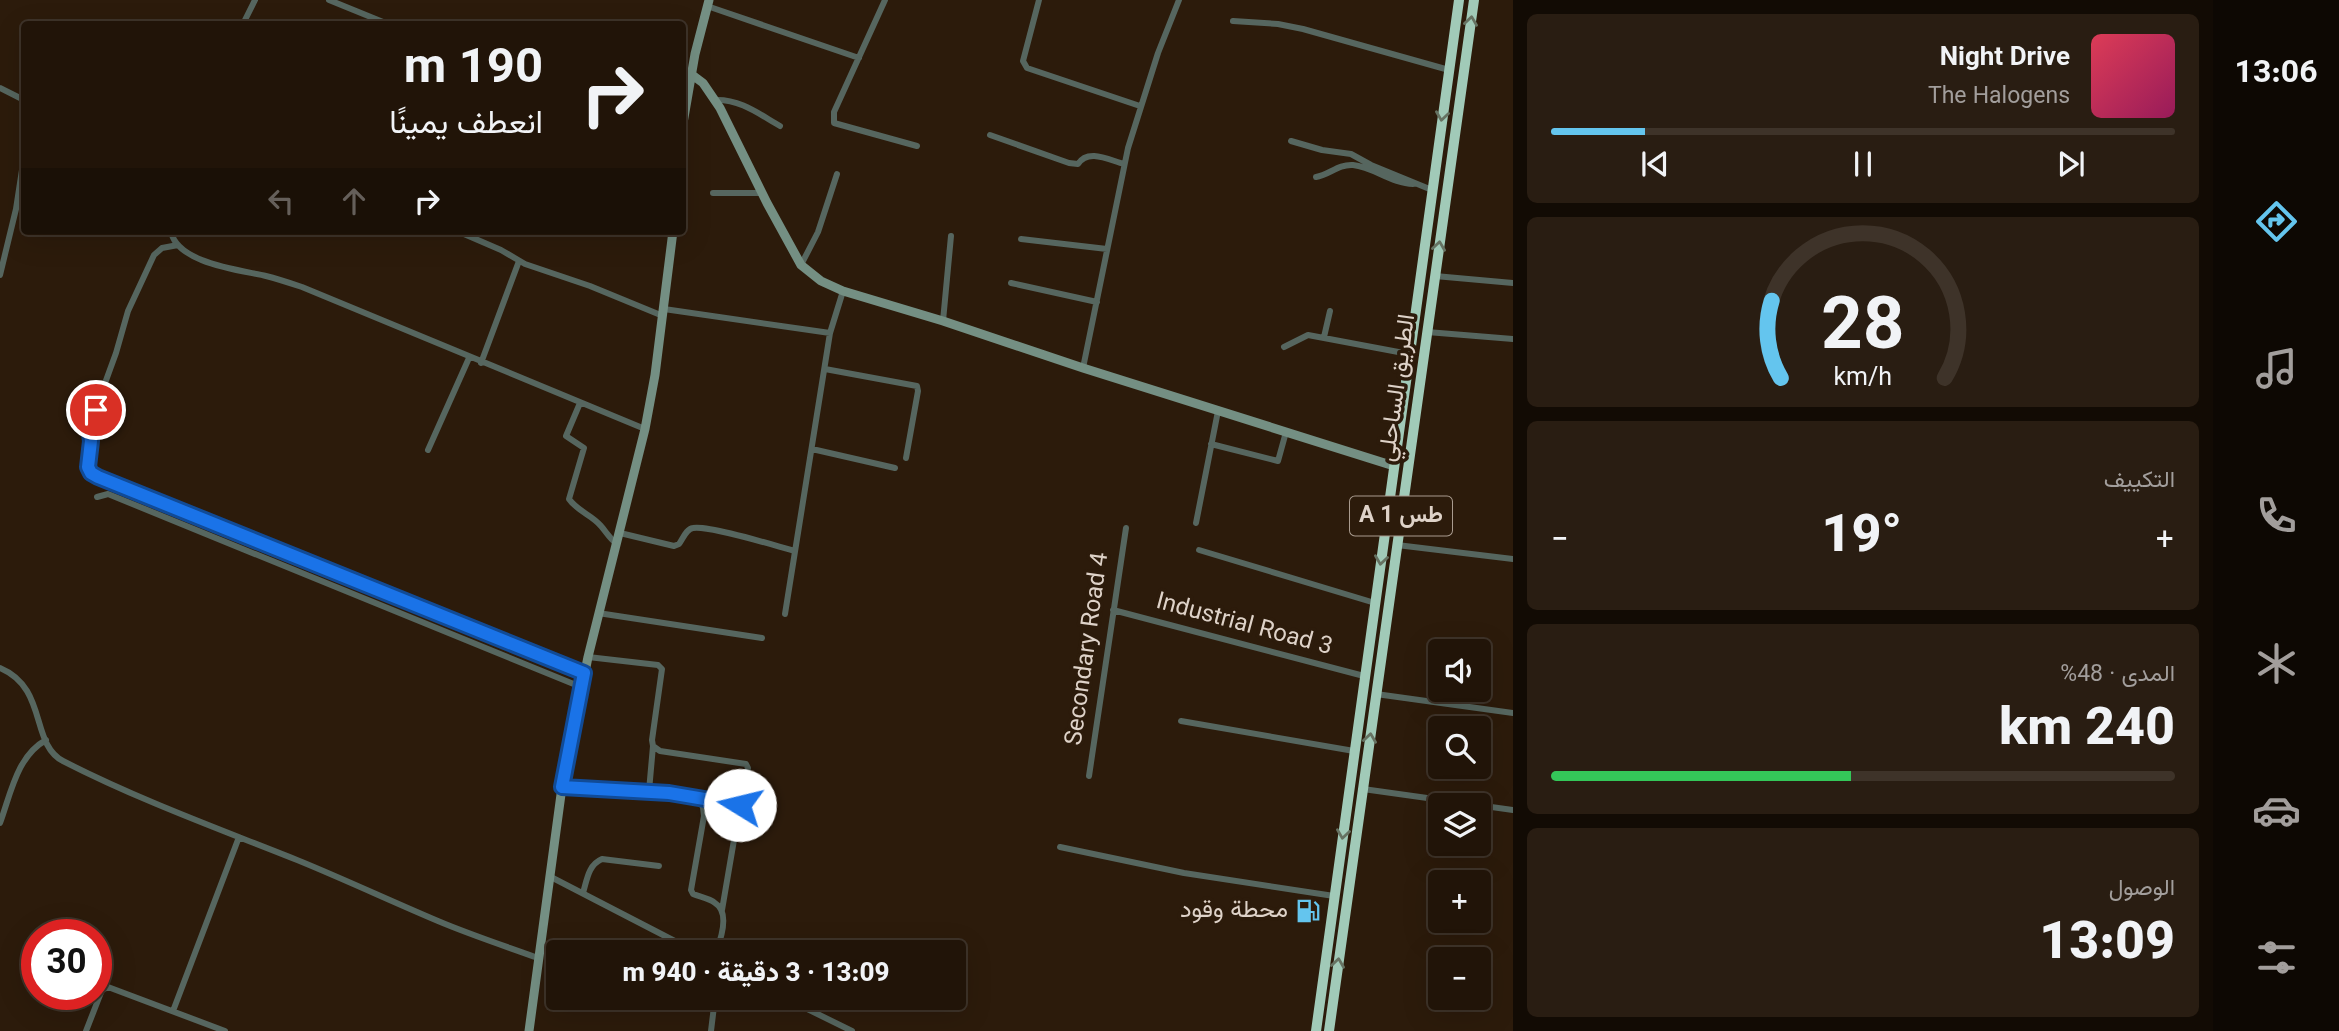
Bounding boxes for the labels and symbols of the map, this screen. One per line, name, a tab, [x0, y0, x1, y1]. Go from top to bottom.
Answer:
one-way arrow	[1463, 15, 1478, 27]
one-way arrow	[1435, 110, 1450, 122]
one-way arrow	[1432, 240, 1447, 252]
street label: الطريق الساحلي	[1369, 312, 1427, 464]
pin	[66, 380, 126, 440]
road number: A 1 طس	[1350, 496, 1452, 536]
street label: Secondary Road 4	[1056, 550, 1120, 748]
one-way arrow	[1373, 554, 1388, 566]
street label: Industrial Road 3	[1152, 583, 1336, 667]
one-way arrow	[1362, 732, 1377, 744]
position arrow	[703, 768, 777, 842]
one-way arrow	[1335, 828, 1350, 840]
place label: محطة وقود	[1180, 892, 1288, 930]
fuel station icon: محطة وقود	[1294, 897, 1322, 925]
speed limit sign: 30	[21, 919, 112, 1010]
one-way arrow	[1330, 958, 1345, 969]

